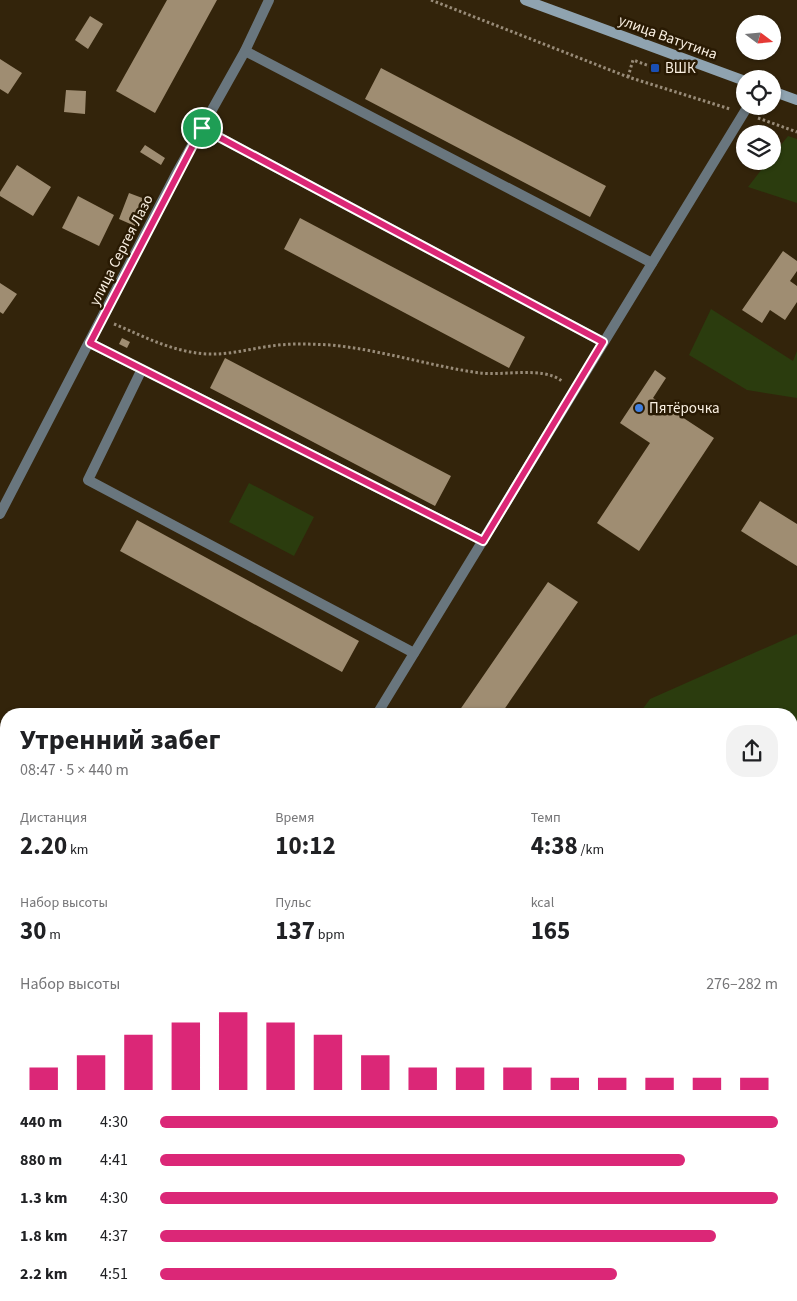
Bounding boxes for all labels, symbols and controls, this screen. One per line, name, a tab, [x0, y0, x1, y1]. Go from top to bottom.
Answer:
street label: улица Ватутина	[615, 10, 720, 65]
north arrow	[736, 15, 781, 60]
map controls	[736, 15, 781, 170]
place label: ВШК	[665, 58, 696, 79]
marker: ВШК	[649, 62, 661, 74]
button: locate	[736, 70, 781, 115]
pin	[181, 107, 223, 149]
icon: arrive	[188, 114, 216, 142]
button: layers	[736, 125, 781, 170]
street label: улица Сергея Лазо	[84, 191, 159, 309]
place label: Пятёрочка	[649, 398, 720, 419]
marker: Пятёрочка	[633, 402, 645, 414]
text: Утренний забег	[20, 720, 221, 760]
button: share	[726, 725, 778, 777]
text: 08:47 · 5 × 440 m	[20, 759, 129, 781]
text: Дистанция	[20, 808, 87, 828]
text: Время	[275, 808, 314, 828]
text: Темп	[531, 808, 561, 828]
text: 2.20	[20, 828, 67, 864]
text: 10:12	[275, 828, 336, 864]
text: 4:38	[531, 828, 578, 864]
text: km	[67, 840, 88, 860]
text: /km	[578, 840, 604, 860]
text: Набор высоты	[20, 893, 108, 913]
text: Пульс	[275, 893, 312, 913]
text: kcal	[531, 893, 554, 913]
text: 30	[20, 913, 46, 949]
text: 137	[275, 913, 315, 949]
text: 165	[531, 913, 570, 949]
text: m	[46, 925, 61, 945]
text: bpm	[315, 925, 345, 945]
text: Набор высоты	[20, 973, 120, 995]
text: 276–282 m	[706, 973, 778, 995]
text: 440 m	[20, 1111, 62, 1133]
text: 4:30	[100, 1111, 128, 1133]
text: 880 m	[20, 1149, 62, 1171]
text: 4:41	[100, 1149, 128, 1171]
text: 1.3 km	[20, 1187, 67, 1209]
text: 4:30	[100, 1187, 128, 1209]
text: 1.8 km	[20, 1225, 67, 1247]
text: 4:37	[100, 1225, 128, 1247]
text: 2.2 km	[20, 1263, 67, 1285]
text: 4:51	[100, 1263, 128, 1285]

